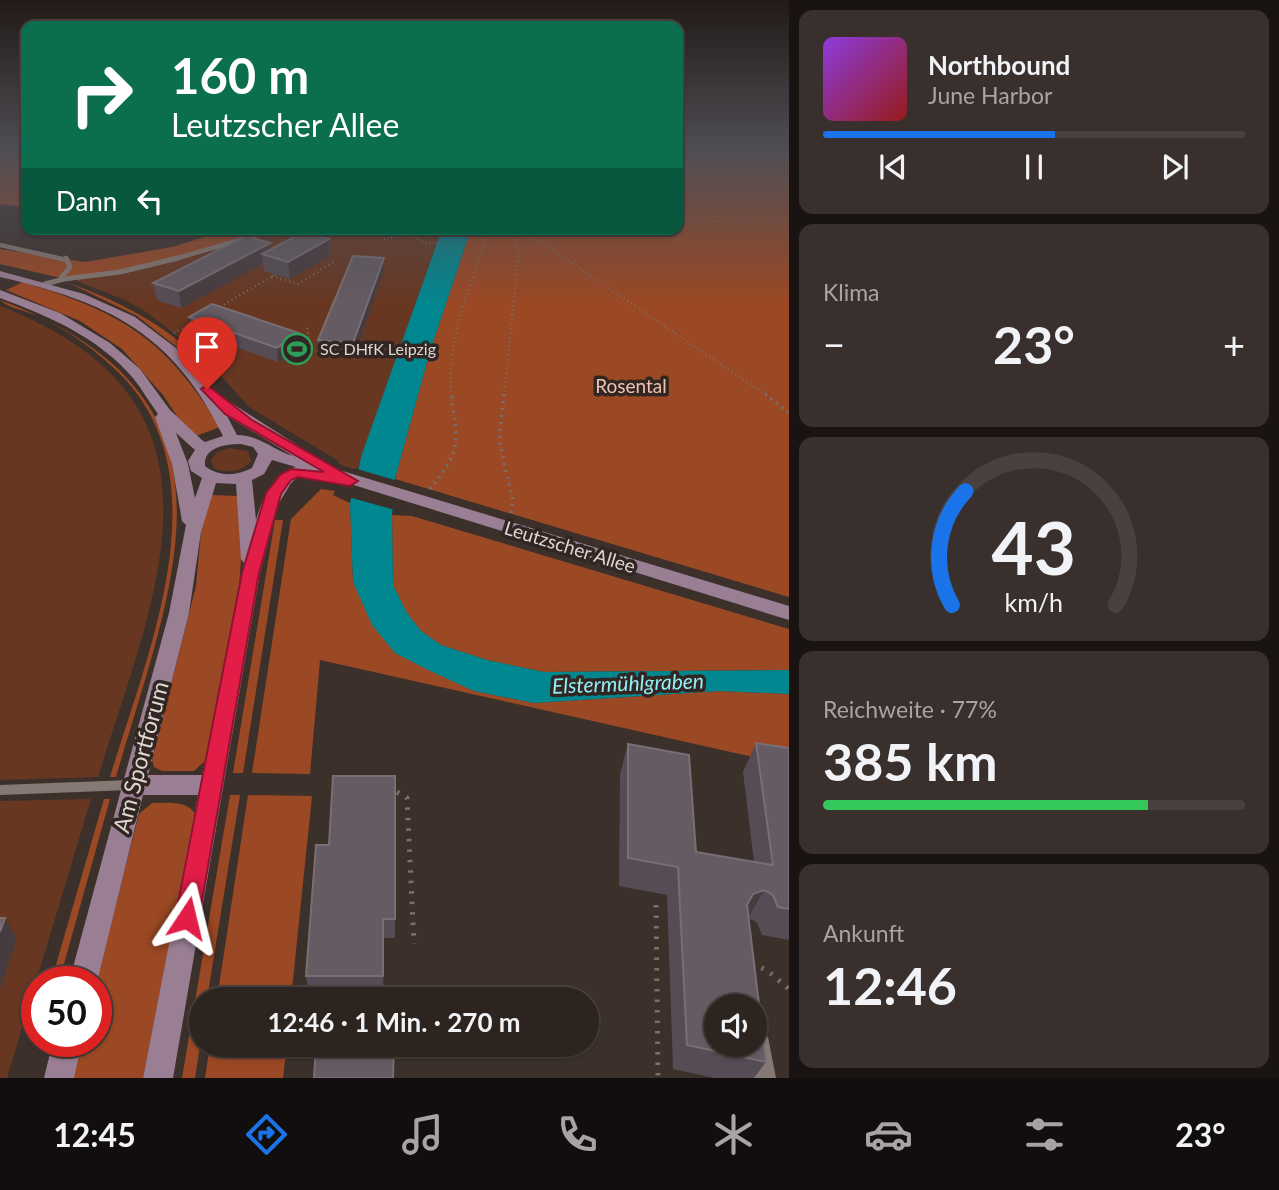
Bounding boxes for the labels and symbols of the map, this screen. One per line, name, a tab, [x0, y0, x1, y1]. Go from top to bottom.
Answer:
pin	[177, 317, 237, 389]
sports icon: SC DHfK Leipzig	[280, 332, 314, 366]
place label: SC DHfK Leipzig	[320, 339, 436, 358]
park label: Rosental	[595, 374, 667, 397]
street label: Leutzscher Allee	[502, 516, 638, 577]
water label: Elstermühlgraben	[552, 667, 704, 698]
street label: Am Sportforum	[106, 678, 174, 835]
position arrow	[150, 881, 224, 955]
speed limit sign: 50	[21, 966, 112, 1057]

